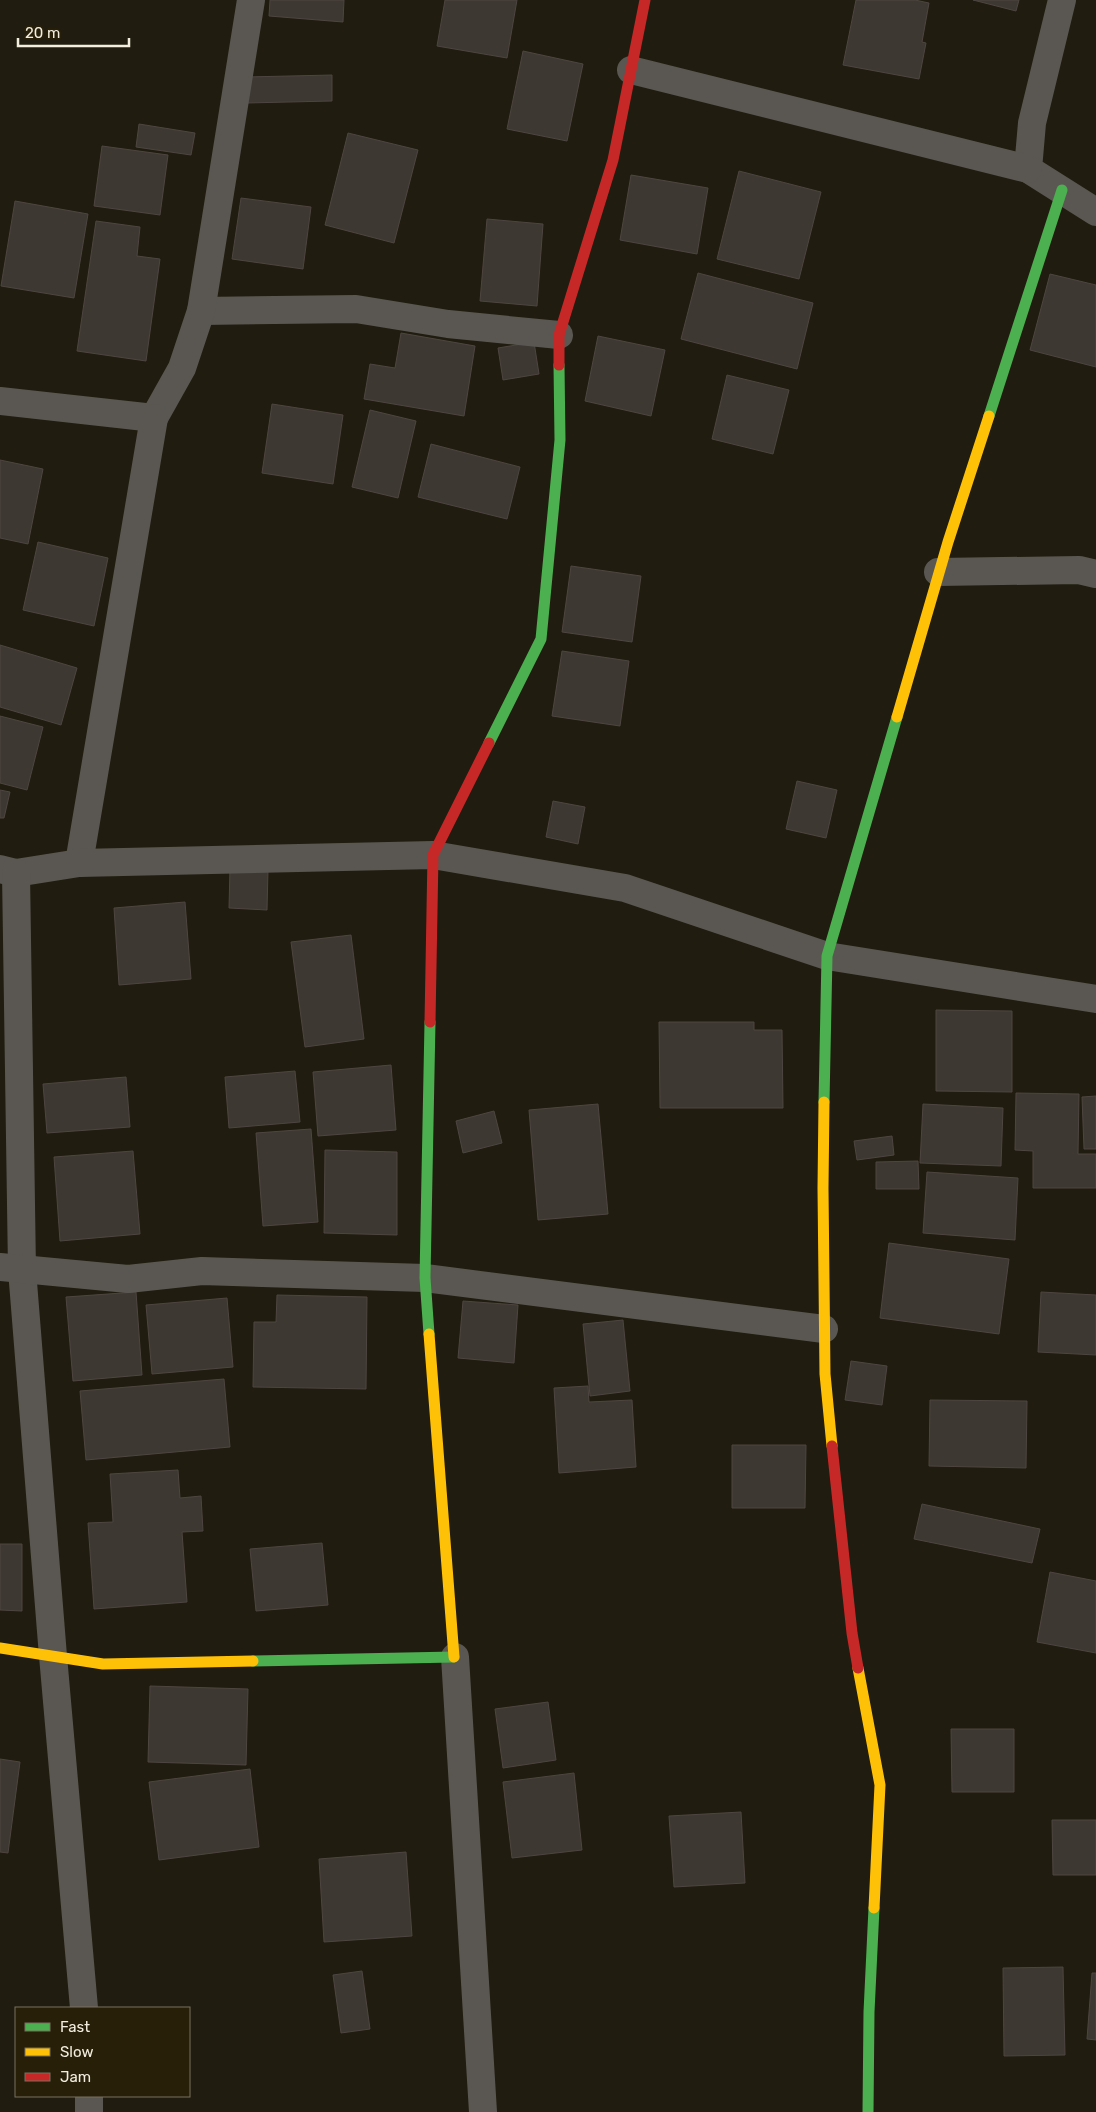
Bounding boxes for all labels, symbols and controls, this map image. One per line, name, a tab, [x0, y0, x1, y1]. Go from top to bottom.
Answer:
scale bar	[18, 15, 129, 47]
text: 20 m	[25, 24, 60, 42]
legend	[15, 2007, 190, 2097]
text: Fast	[60, 2018, 90, 2036]
text: Slow	[60, 2043, 93, 2061]
text: Jam	[60, 2068, 91, 2086]

